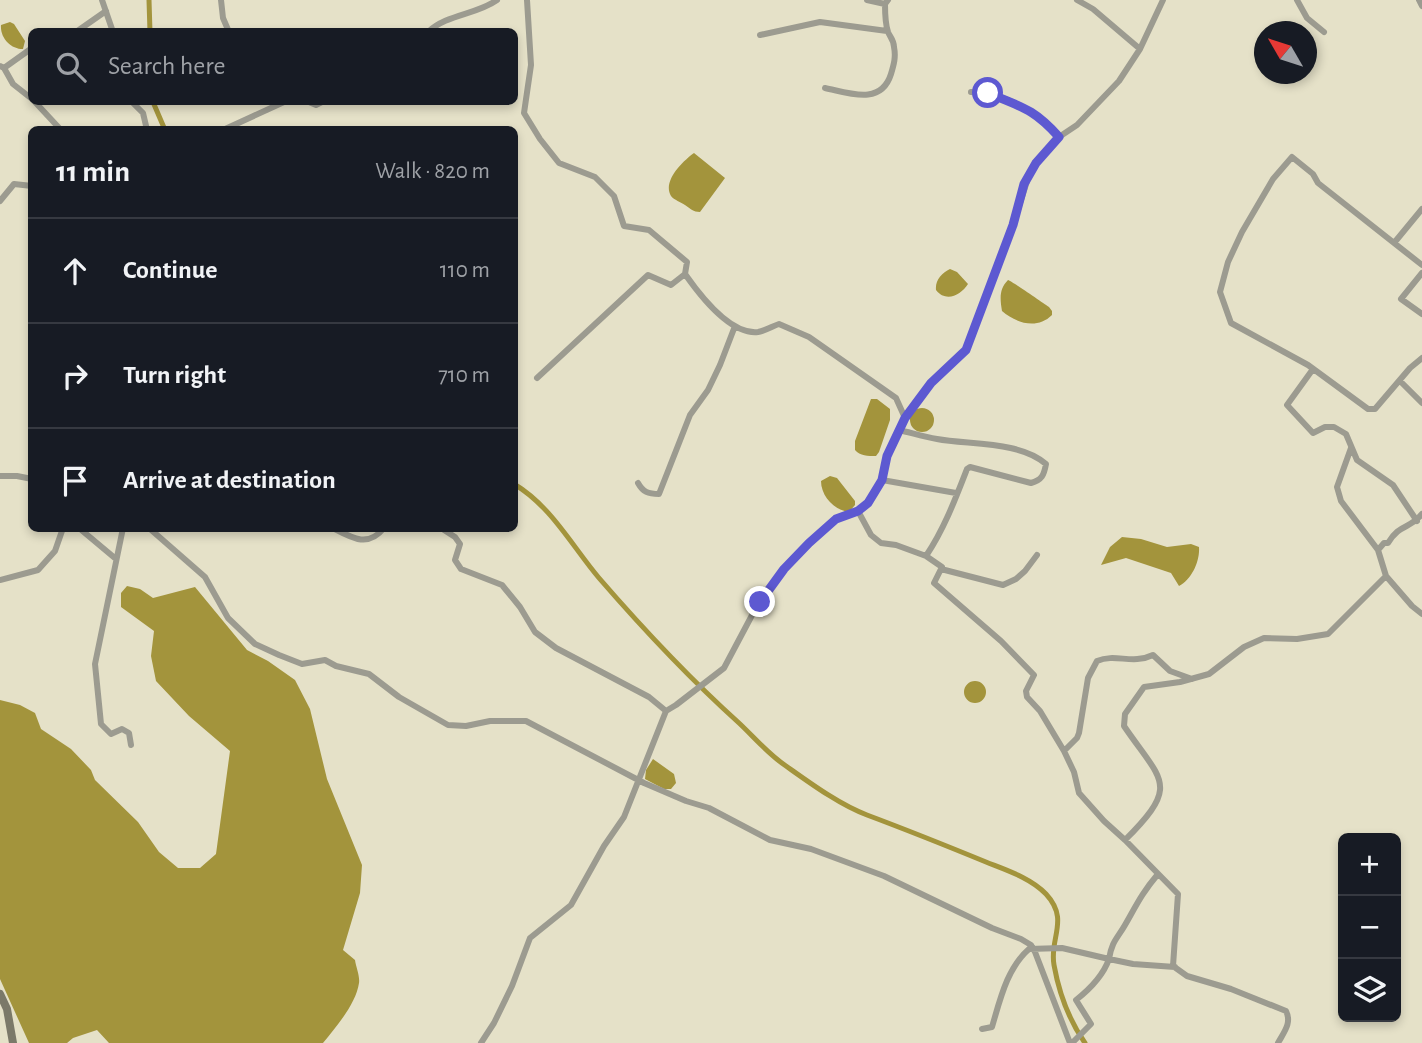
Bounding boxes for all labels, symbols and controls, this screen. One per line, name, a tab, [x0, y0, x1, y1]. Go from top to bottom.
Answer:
north arrow	[1254, 21, 1317, 84]
search box	[28, 28, 518, 105]
icon: search	[52, 48, 90, 86]
text: Search here	[108, 53, 226, 79]
route start	[972, 77, 1003, 108]
text: 11 min	[56, 157, 130, 187]
text: Walk · 820 m	[375, 160, 490, 183]
icon: ahead	[56, 252, 94, 290]
text: Continue	[123, 257, 218, 283]
text: 110 m	[440, 259, 490, 282]
icon: right	[56, 357, 94, 395]
text: Turn right	[123, 362, 226, 388]
text: 710 m	[438, 364, 490, 387]
icon: arrive	[56, 462, 94, 500]
text: Arrive at destination	[123, 467, 336, 493]
route end	[744, 586, 775, 617]
map controls	[1338, 833, 1401, 1022]
button: +	[1338, 833, 1401, 896]
button: −	[1338, 896, 1401, 959]
button: layers	[1338, 959, 1401, 1022]

